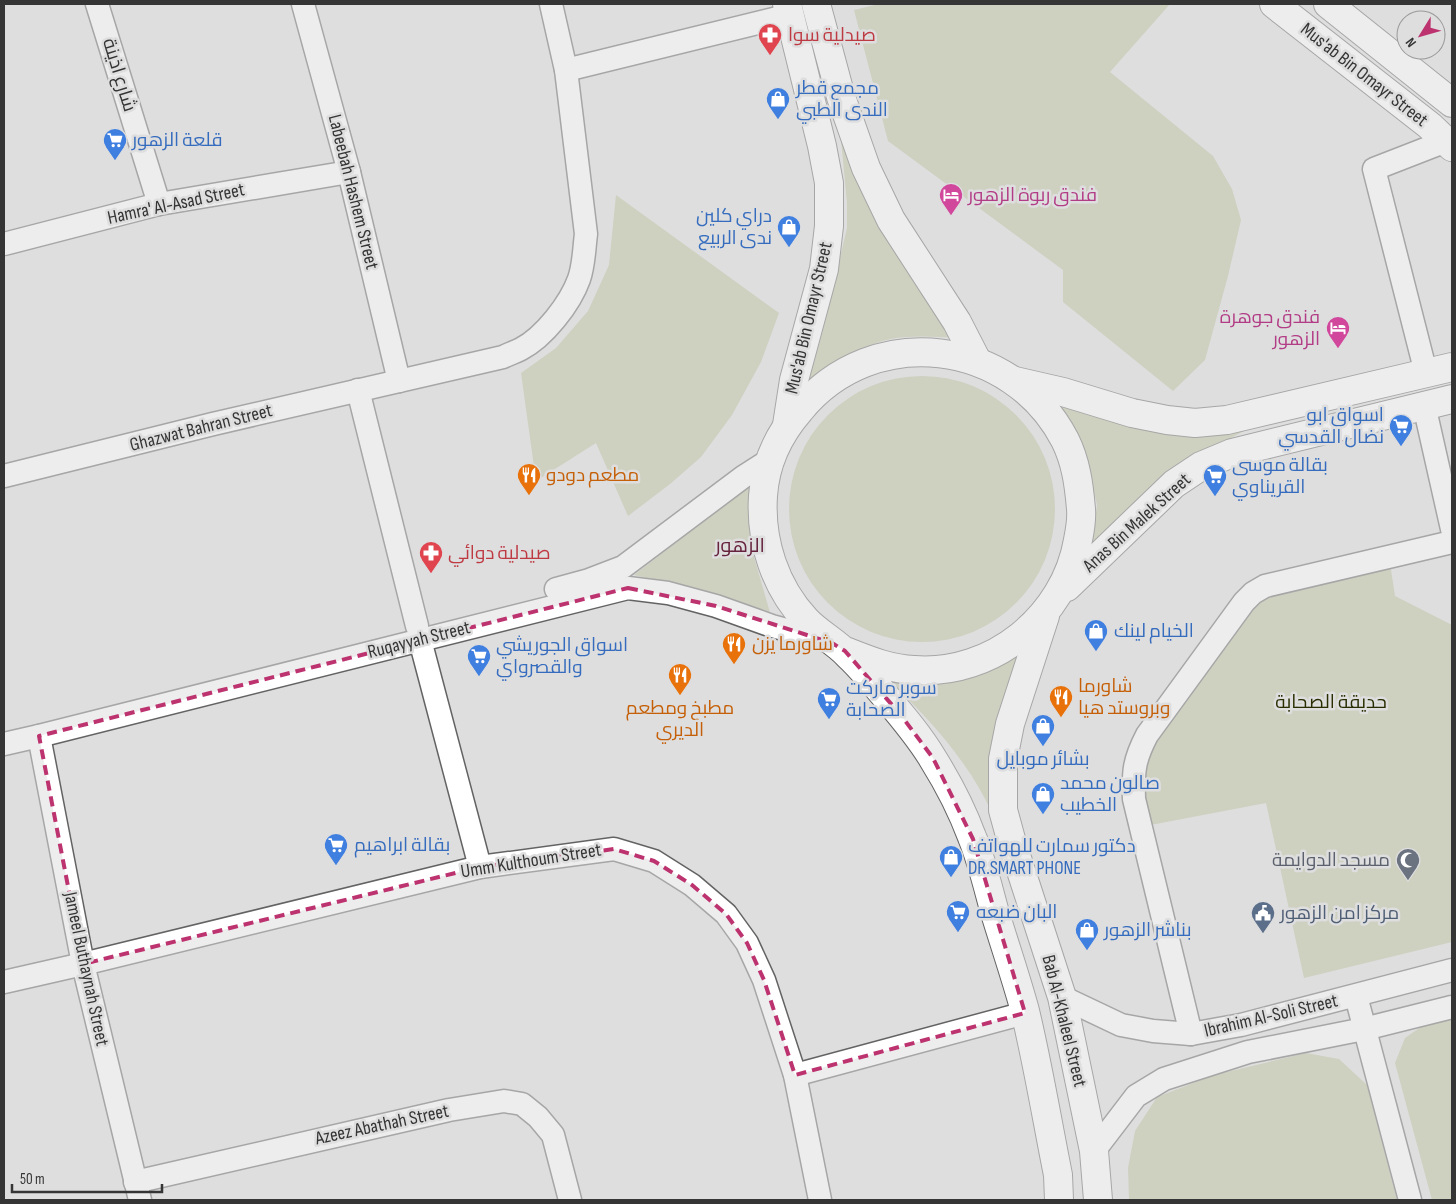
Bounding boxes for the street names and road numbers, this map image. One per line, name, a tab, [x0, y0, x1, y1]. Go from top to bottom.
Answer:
street label: Mus'ab Bin Omayr Street	[1296, 18, 1432, 132]
street label: شارع اذينة	[96, 35, 141, 115]
street label: Labeebah Hashem Street	[323, 112, 383, 272]
street label: Hamra' Al-Asad Street	[105, 178, 247, 230]
street label: Mus'ab Bin Omayr Street	[780, 240, 838, 396]
street label: Ghazwat Bahran Street	[127, 399, 275, 457]
street label: Anas Bin Malek Street	[1078, 468, 1196, 578]
street label: Ruqayyah Street	[365, 616, 473, 664]
street label: Umm Kulthoum Street	[459, 839, 603, 883]
street label: Jameel Buthaynah Street	[58, 889, 114, 1048]
street label: Bab Al-Khaleel Street	[1036, 953, 1092, 1090]
street label: Ibrahim Al-Soli Street	[1202, 989, 1340, 1043]
street label: Azeez Abathah Street	[312, 1100, 451, 1151]

